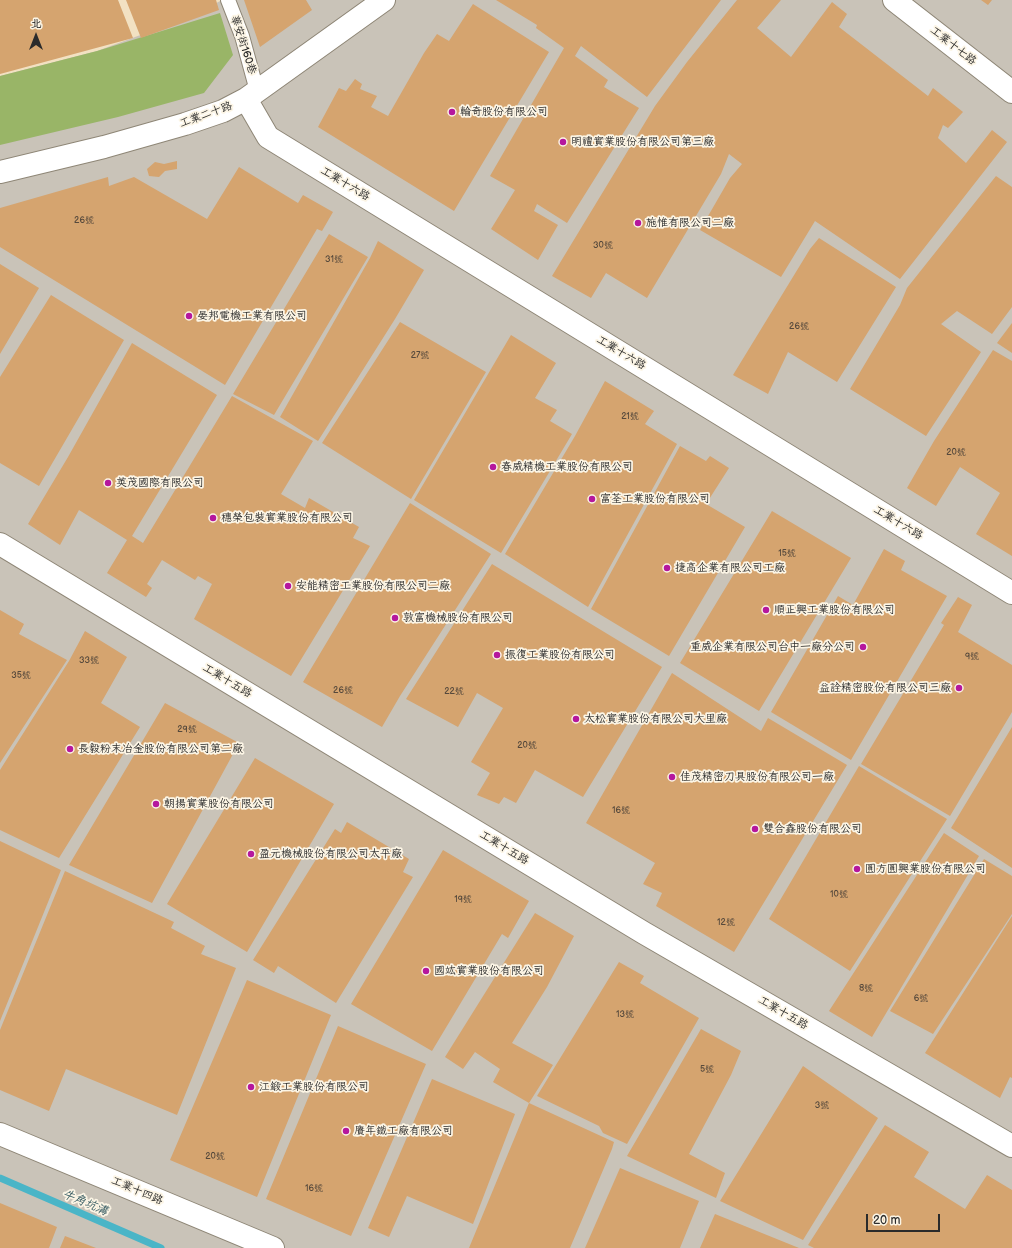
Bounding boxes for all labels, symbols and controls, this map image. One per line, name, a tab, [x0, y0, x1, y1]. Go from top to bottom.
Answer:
street label: 華安街160巷	[227, 14, 259, 76]
north arrow	[16, 16, 56, 56]
text: 北	[31, 17, 42, 30]
street label: 工業十七路	[927, 24, 979, 68]
street label: 工業二十路	[178, 99, 234, 131]
place label: 輪奇股份有限公司	[460, 105, 548, 119]
marker: 輪奇股份有限公司	[447, 107, 457, 117]
place label: 明禮實業股份有限公司第三廠	[571, 135, 714, 149]
marker: 明禮實業股份有限公司第三廠	[558, 137, 568, 147]
street label: 工業十六路	[318, 164, 372, 204]
house number: 26號	[74, 216, 94, 226]
place label: 施惟有限公司二廠	[646, 216, 734, 230]
marker: 施惟有限公司二廠	[633, 218, 643, 228]
house number: 30號	[593, 241, 613, 251]
house number: 31號	[325, 255, 343, 265]
place label: 晏邦電機工業有限公司	[197, 309, 307, 323]
marker: 晏邦電機工業有限公司	[184, 311, 194, 321]
house number: 26號	[789, 322, 809, 332]
street label: 工業十六路	[594, 333, 648, 373]
house number: 27號	[411, 351, 429, 361]
house number: 21號	[621, 412, 639, 422]
house number: 20號	[946, 448, 966, 458]
place label: 春威精機工業股份有限公司	[501, 460, 633, 474]
marker: 春威精機工業股份有限公司	[488, 462, 498, 472]
place label: 英茂國際有限公司	[116, 476, 204, 490]
marker: 英茂國際有限公司	[103, 478, 113, 488]
place label: 富荃工業股份有限公司	[600, 492, 710, 506]
marker: 富荃工業股份有限公司	[587, 494, 597, 504]
street label: 工業十六路	[871, 503, 925, 543]
place label: 穗榮包裝實業股份有限公司	[221, 511, 353, 525]
marker: 穗榮包裝實業股份有限公司	[208, 513, 218, 523]
house number: 15號	[778, 549, 796, 559]
place label: 捷高企業有限公司工廠	[675, 561, 785, 575]
marker: 捷高企業有限公司工廠	[662, 563, 672, 573]
place label: 安能精密工業股份有限公司二廠	[296, 579, 450, 593]
marker: 安能精密工業股份有限公司二廠	[283, 581, 293, 591]
place label: 順正興工業股份有限公司	[774, 603, 895, 617]
marker: 順正興工業股份有限公司	[761, 605, 771, 615]
place label: 敦富機械股份有限公司	[403, 611, 513, 625]
marker: 敦富機械股份有限公司	[390, 613, 400, 623]
place label: 重威企業有限公司台中一廠分公司	[690, 640, 855, 654]
marker: 重威企業有限公司台中一廠分公司	[858, 642, 868, 652]
place label: 振復工業股份有限公司	[505, 648, 615, 662]
marker: 振復工業股份有限公司	[492, 650, 502, 660]
house number: 9號	[965, 652, 979, 662]
house number: 33號	[79, 656, 99, 666]
street label: 工業十五路	[200, 661, 254, 701]
house number: 35號	[11, 671, 31, 681]
place label: 益詮精密股份有限公司三廠	[819, 681, 951, 695]
marker: 益詮精密股份有限公司三廠	[954, 683, 964, 693]
house number: 26號	[333, 686, 353, 696]
house number: 22號	[444, 687, 464, 697]
place label: 太松實業股份有限公司大里廠	[584, 712, 727, 726]
marker: 太松實業股份有限公司大里廠	[571, 714, 581, 724]
house number: 29號	[177, 725, 197, 735]
house number: 20號	[517, 741, 537, 751]
place label: 長毅粉末冶金股份有限公司第二廠	[78, 742, 243, 756]
marker: 長毅粉末冶金股份有限公司第二廠	[65, 744, 75, 754]
place label: 佳茂精密刀具股份有限公司一廠	[680, 770, 834, 784]
marker: 佳茂精密刀具股份有限公司一廠	[667, 772, 677, 782]
place label: 朝揚實業股份有限公司	[164, 797, 274, 811]
marker: 朝揚實業股份有限公司	[151, 799, 161, 809]
house number: 16號	[612, 806, 630, 816]
place label: 雙合鑫股份有限公司	[763, 822, 862, 836]
marker: 雙合鑫股份有限公司	[750, 824, 760, 834]
street label: 工業十五路	[477, 828, 531, 868]
place label: 盈元機械股份有限公司太平廠	[259, 847, 402, 861]
marker: 盈元機械股份有限公司太平廠	[246, 849, 256, 859]
place label: 圓方圓興業股份有限公司	[865, 862, 986, 876]
marker: 圓方圓興業股份有限公司	[852, 864, 862, 874]
house number: 10號	[830, 890, 848, 900]
house number: 19號	[454, 895, 472, 905]
house number: 12號	[717, 918, 735, 928]
place label: 國竑實業股份有限公司	[434, 964, 544, 978]
marker: 國竑實業股份有限公司	[421, 966, 431, 976]
house number: 8號	[859, 984, 873, 994]
street label: 工業十五路	[756, 994, 810, 1032]
house number: 6號	[914, 994, 928, 1004]
house number: 13號	[616, 1010, 634, 1020]
house number: 5號	[700, 1065, 714, 1075]
place label: 江鍛工業股份有限公司	[259, 1080, 369, 1094]
marker: 江鍛工業股份有限公司	[246, 1082, 256, 1092]
house number: 3號	[815, 1101, 829, 1111]
place label: 賡年鐵工廠有限公司	[354, 1124, 453, 1138]
marker: 賡年鐵工廠有限公司	[341, 1126, 351, 1136]
house number: 20號	[205, 1152, 225, 1162]
street label: 工業十四路	[109, 1174, 165, 1208]
house number: 16號	[305, 1184, 323, 1194]
water label: 牛角坑溝	[60, 1187, 110, 1219]
scale bar	[868, 1206, 942, 1232]
text: 20 m	[873, 1213, 900, 1228]

